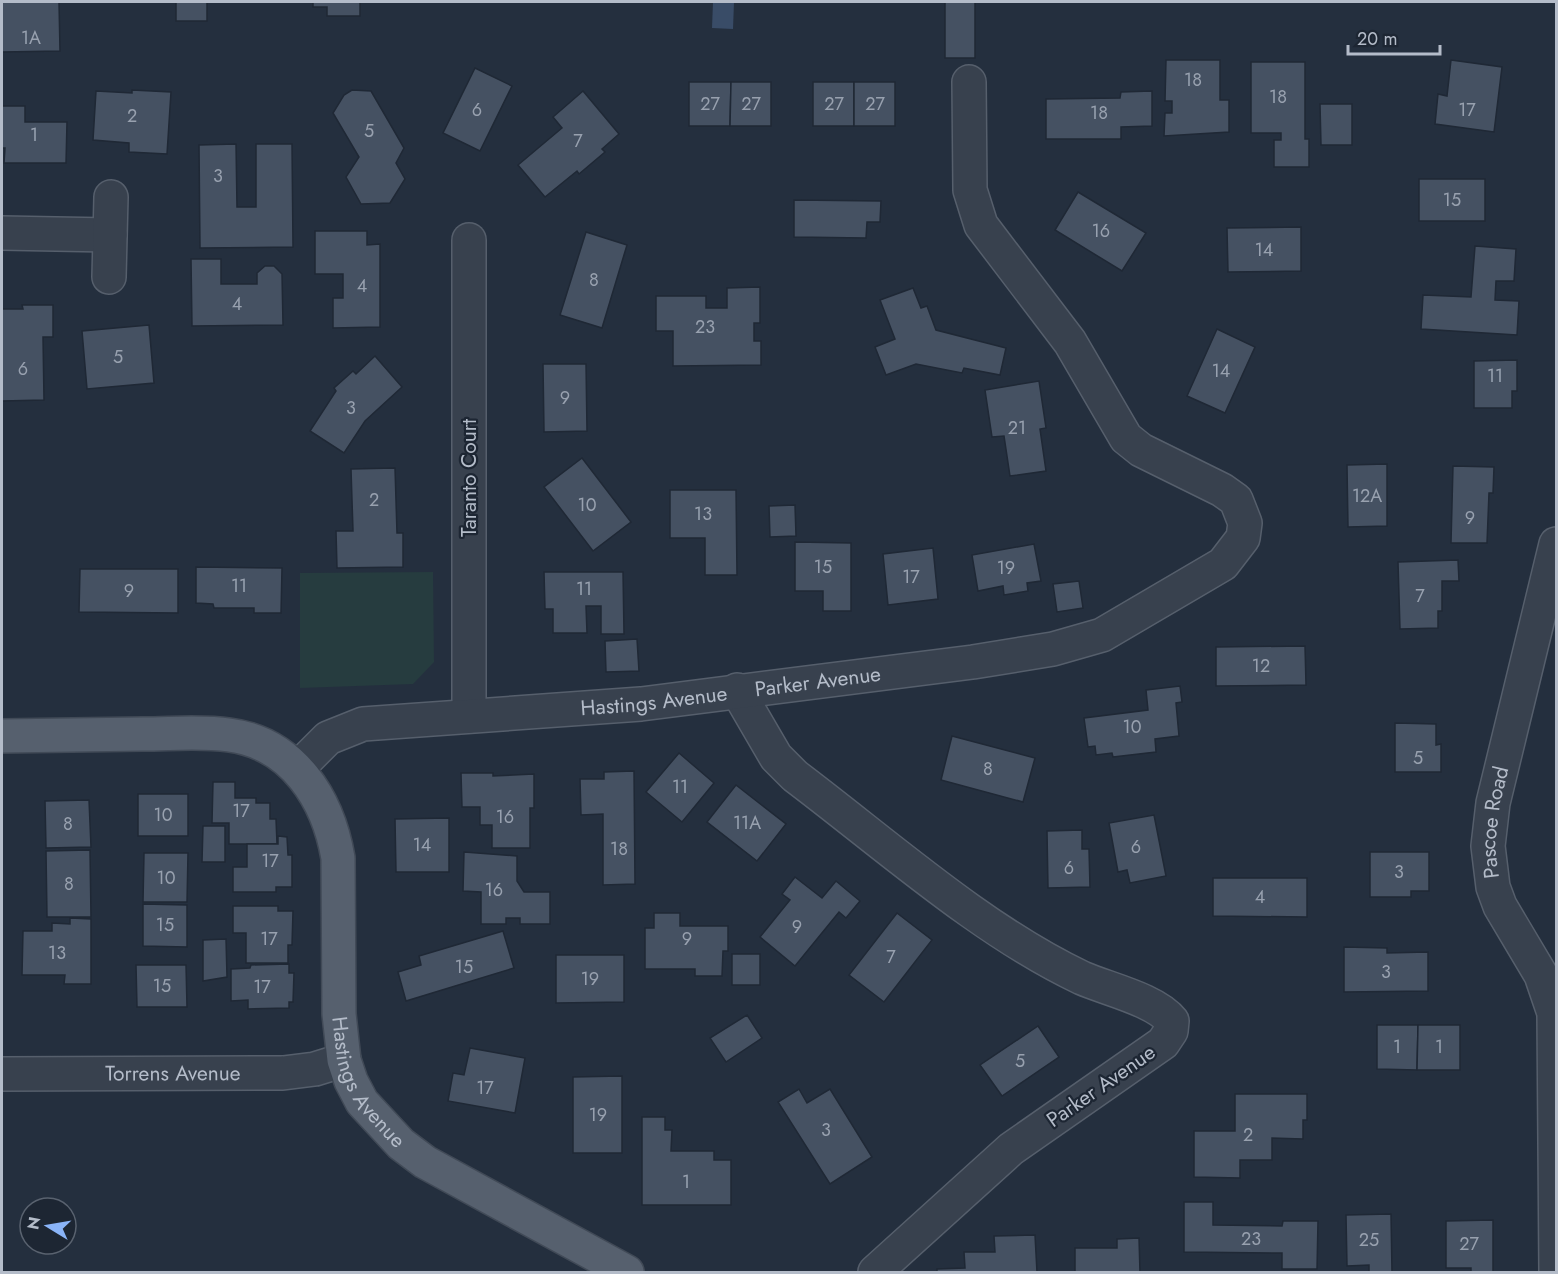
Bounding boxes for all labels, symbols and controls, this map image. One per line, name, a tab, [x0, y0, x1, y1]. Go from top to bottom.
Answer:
scale bar	[1348, 18, 1440, 56]
house number: 1A	[21, 25, 41, 51]
text: 20 m	[1357, 26, 1397, 52]
house number: 18	[1184, 67, 1202, 93]
house number: 18	[1269, 84, 1287, 110]
house number: 27	[700, 91, 720, 117]
house number: 27	[741, 91, 761, 117]
house number: 27	[824, 91, 844, 117]
house number: 27	[865, 91, 885, 117]
house number: 6	[472, 97, 482, 123]
house number: 17	[1458, 97, 1476, 123]
house number: 18	[1090, 100, 1108, 126]
house number: 2	[127, 103, 137, 129]
house number: 5	[364, 118, 374, 144]
house number: 1	[30, 122, 38, 148]
house number: 7	[573, 128, 583, 154]
house number: 3	[213, 163, 223, 189]
house number: 15	[1443, 187, 1461, 213]
house number: 16	[1092, 218, 1110, 244]
house number: 14	[1255, 237, 1273, 263]
house number: 8	[589, 267, 599, 293]
house number: 4	[357, 273, 367, 299]
house number: 4	[232, 291, 242, 317]
house number: 23	[695, 314, 715, 340]
house number: 5	[113, 344, 123, 370]
house number: 6	[18, 356, 28, 382]
house number: 14	[1212, 358, 1230, 384]
house number: 11	[1487, 363, 1503, 389]
house number: 9	[560, 385, 570, 411]
house number: 3	[346, 395, 356, 421]
house number: 21	[1008, 415, 1026, 441]
street label: Taranto Court	[454, 419, 484, 537]
house number: 12A	[1352, 483, 1382, 509]
house number: 2	[369, 487, 379, 513]
house number: 10	[578, 492, 597, 518]
house number: 13	[694, 501, 712, 527]
house number: 9	[1465, 505, 1475, 531]
house number: 15	[814, 554, 832, 580]
house number: 19	[997, 555, 1015, 581]
house number: 17	[902, 564, 920, 590]
house number: 11	[231, 573, 247, 599]
house number: 11	[576, 576, 592, 602]
house number: 9	[124, 578, 134, 604]
house number: 7	[1415, 583, 1425, 609]
house number: 12	[1252, 653, 1270, 679]
street label: Parker Avenue	[753, 659, 883, 704]
street label: Hastings Avenue	[580, 678, 729, 723]
house number: 10	[1123, 714, 1142, 740]
house number: 5	[1413, 745, 1423, 771]
house number: 8	[983, 756, 993, 782]
street label: Pascoe Road	[1473, 763, 1516, 880]
house number: 11	[672, 774, 688, 800]
house number: 17	[232, 798, 250, 824]
house number: 10	[154, 802, 173, 828]
house number: 16	[496, 804, 514, 830]
house number: 11A	[733, 810, 761, 836]
house number: 8	[63, 811, 73, 837]
house number: 14	[413, 832, 431, 858]
house number: 6	[1131, 834, 1141, 860]
house number: 18	[610, 836, 628, 862]
house number: 17	[261, 848, 279, 874]
house number: 6	[1064, 855, 1074, 881]
house number: 3	[1394, 859, 1404, 885]
house number: 10	[157, 865, 176, 891]
house number: 8	[64, 871, 74, 897]
house number: 16	[485, 877, 503, 903]
house number: 4	[1255, 884, 1265, 910]
house number: 15	[156, 912, 174, 938]
house number: 9	[792, 914, 802, 940]
house number: 17	[260, 926, 278, 952]
house number: 9	[682, 926, 692, 952]
house number: 13	[48, 940, 66, 966]
house number: 7	[886, 944, 896, 970]
house number: 15	[455, 954, 473, 980]
house number: 3	[1381, 959, 1391, 985]
house number: 19	[581, 966, 599, 992]
house number: 15	[153, 973, 171, 999]
house number: 17	[253, 974, 271, 1000]
street label: Hastings Avenue	[324, 1015, 412, 1155]
house number: 1	[1393, 1034, 1401, 1060]
house number: 1	[1435, 1034, 1443, 1060]
street label: Parker Avenue	[1040, 1037, 1162, 1135]
house number: 5	[1015, 1048, 1025, 1074]
street label: Torrens Avenue	[105, 1058, 241, 1089]
house number: 17	[476, 1075, 494, 1101]
house number: 19	[589, 1102, 607, 1128]
house number: 3	[821, 1117, 831, 1143]
house number: 2	[1243, 1122, 1253, 1148]
house number: 1	[682, 1169, 690, 1195]
north arrow	[18, 1196, 78, 1256]
text: N	[21, 1215, 46, 1232]
house number: 23	[1241, 1226, 1261, 1252]
house number: 25	[1359, 1227, 1379, 1253]
house number: 27	[1459, 1231, 1479, 1257]

